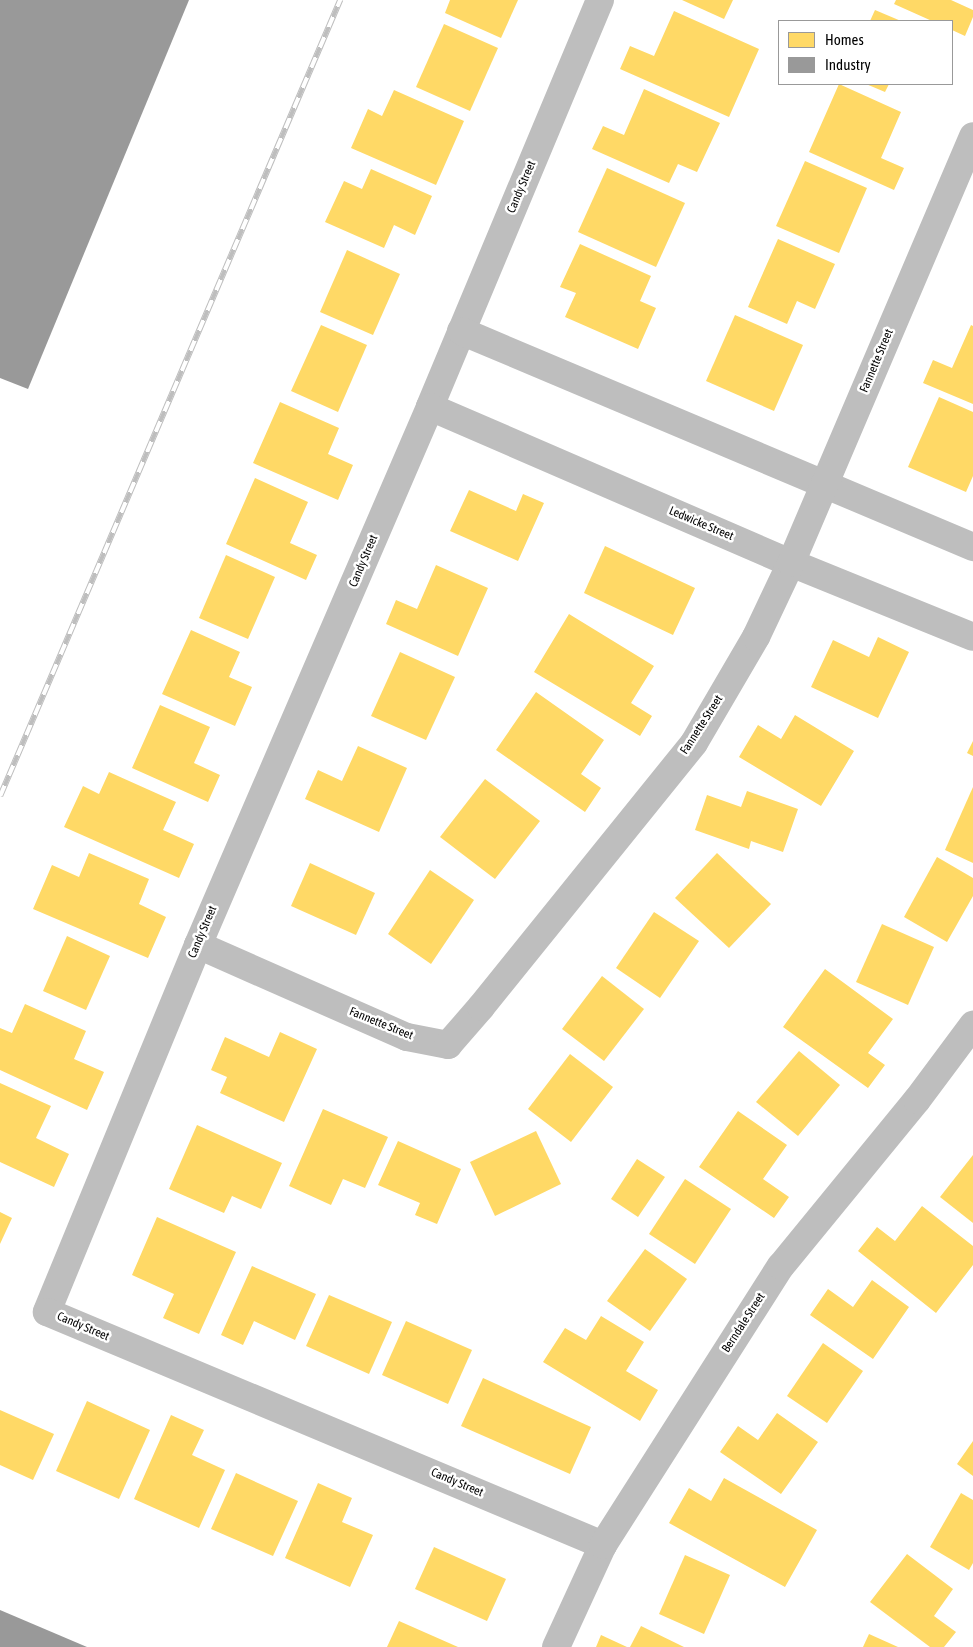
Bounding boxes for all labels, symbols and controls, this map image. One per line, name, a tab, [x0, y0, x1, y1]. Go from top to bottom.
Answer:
legend	[778, 20, 953, 85]
text: Homes	[825, 31, 864, 48]
text: Industry	[825, 56, 871, 73]
street label: Candy Street	[505, 159, 539, 215]
street label: Fannette Street	[857, 327, 897, 395]
street label: Ledwicke Street	[667, 504, 735, 544]
street label: Candy Street	[347, 533, 381, 589]
street label: Fannette Street	[678, 693, 726, 757]
street label: Candy Street	[186, 904, 220, 960]
street label: Fannette Street	[347, 1005, 415, 1043]
street label: Berndale Street	[719, 1290, 769, 1356]
street label: Candy Street	[55, 1310, 111, 1344]
street label: Candy Street	[429, 1466, 485, 1500]

